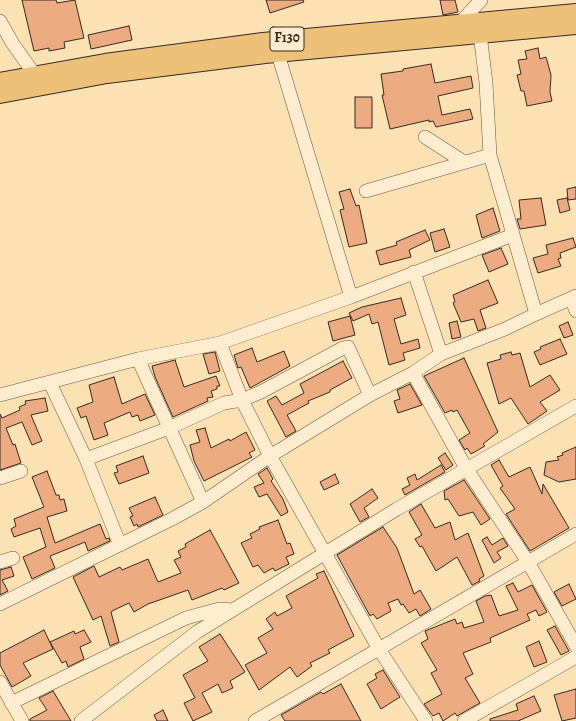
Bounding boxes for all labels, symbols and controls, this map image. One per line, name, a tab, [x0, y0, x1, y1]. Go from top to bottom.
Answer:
road number: F130	[270, 27, 304, 51]

